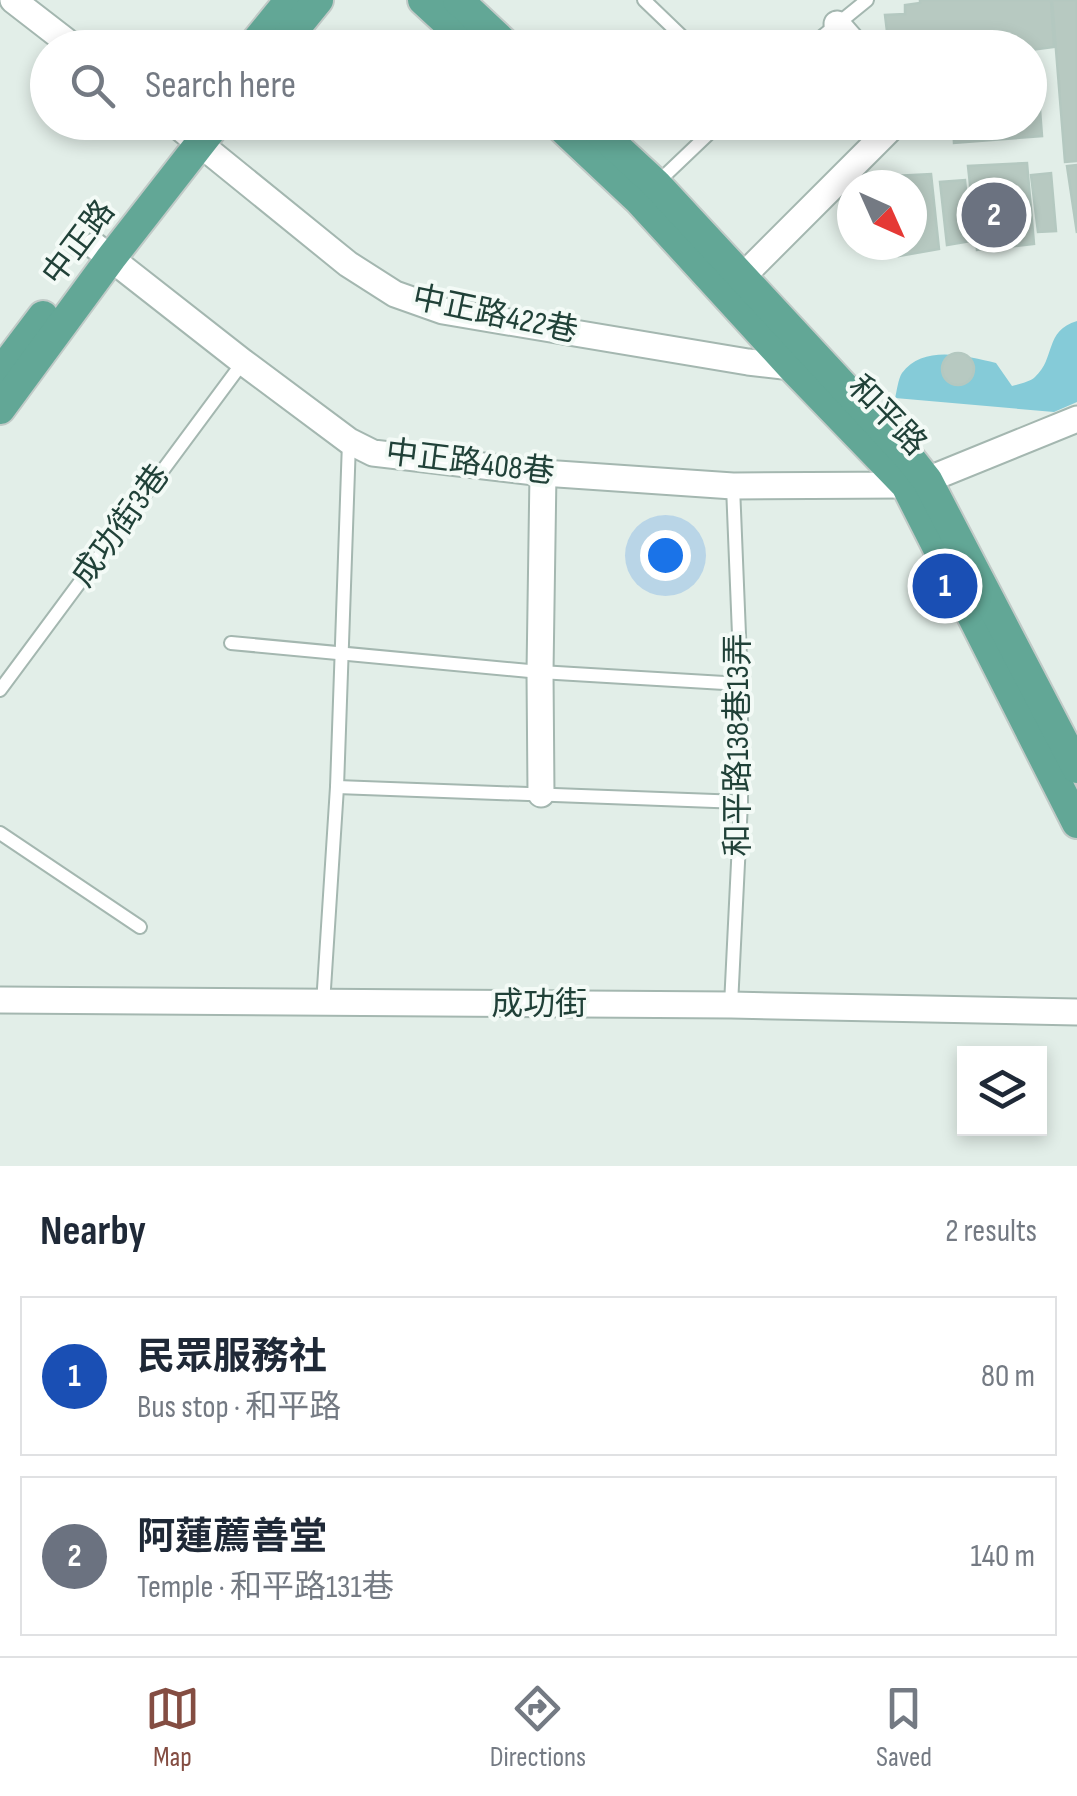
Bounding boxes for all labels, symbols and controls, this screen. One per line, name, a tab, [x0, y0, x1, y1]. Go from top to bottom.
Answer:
search box	[30, 30, 1047, 140]
icon: search	[65, 58, 120, 113]
text: Search here	[145, 63, 296, 108]
north arrow	[837, 170, 927, 260]
pin: 2	[962, 178, 1026, 252]
street label: 中正路	[35, 193, 123, 293]
street label: 中正路422巷	[409, 278, 581, 352]
street label: 和平路	[840, 368, 934, 464]
street label: 中正路408巷	[383, 433, 557, 493]
street label: 成功街3巷	[64, 457, 178, 595]
your location	[640, 530, 691, 581]
pin: 1	[912, 548, 978, 624]
street label: 和平路138巷13弄	[719, 633, 758, 857]
street label: 成功街	[491, 985, 587, 1024]
map controls	[957, 1046, 1047, 1136]
button: layers	[957, 1046, 1047, 1136]
text: Nearby	[40, 1206, 146, 1257]
text: 2 results	[945, 1212, 1037, 1251]
text: 民眾服務社	[137, 1335, 327, 1380]
text: 1	[68, 1357, 81, 1396]
text: 80 m	[981, 1357, 1035, 1396]
text: Bus stop · 和平路	[137, 1388, 341, 1427]
text: 阿蓮薦善堂	[137, 1515, 327, 1560]
text: 2	[67, 1537, 82, 1576]
text: 140 m	[971, 1537, 1035, 1576]
text: Temple · 和平路131巷	[137, 1568, 394, 1607]
tab: Map	[145, 1681, 200, 1774]
tab: Directions	[490, 1681, 586, 1774]
tab: Saved	[876, 1681, 932, 1774]

